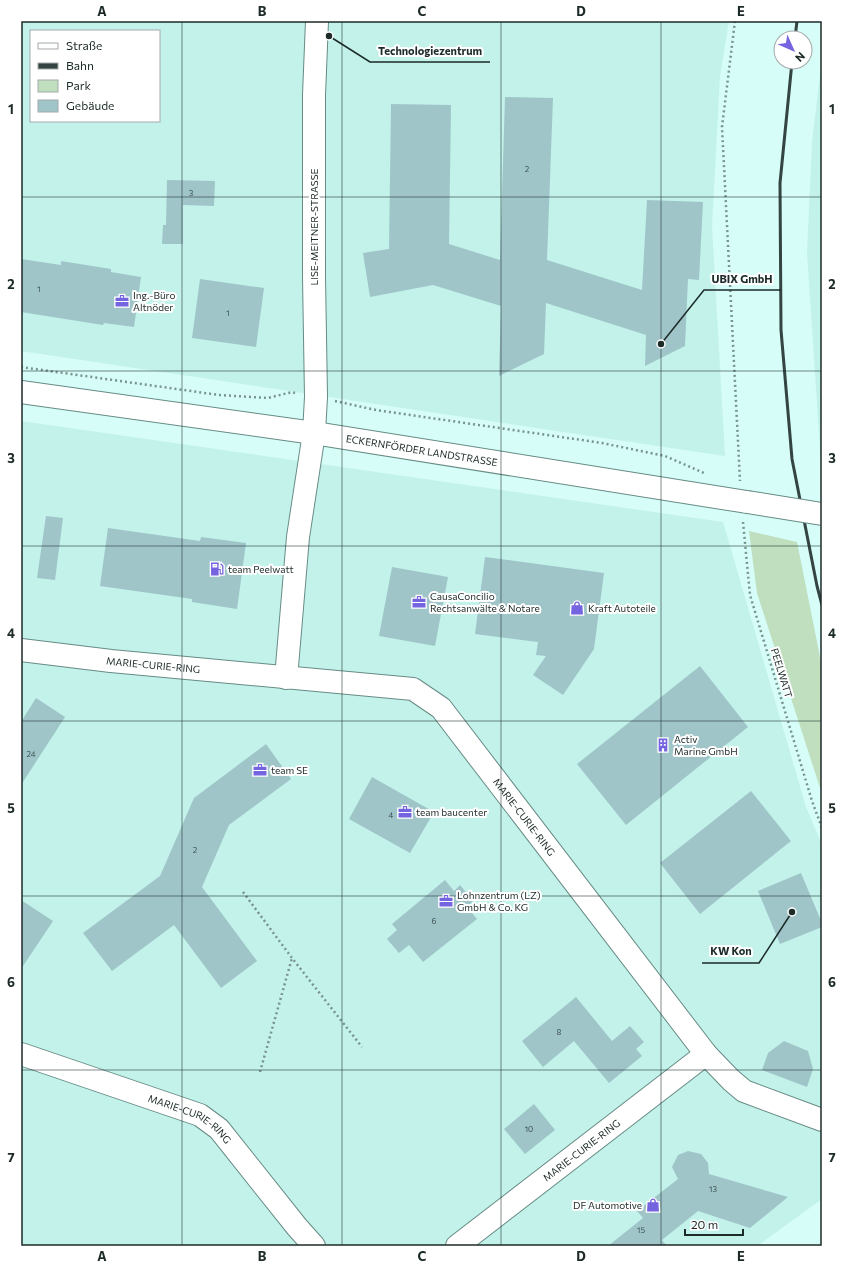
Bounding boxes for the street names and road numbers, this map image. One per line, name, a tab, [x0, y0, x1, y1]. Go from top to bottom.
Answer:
street label: LISE-MEITNER-STRASSE	[308, 168, 320, 286]
street label: ECKERNFÖRDER LANDSTRASSE	[345, 432, 498, 468]
street label: PEELWATT	[769, 647, 795, 700]
street label: MARIE-CURIE-RING	[105, 654, 201, 675]
street label: MARIE-CURIE-RING	[491, 776, 558, 858]
street label: MARIE-CURIE-RING	[147, 1092, 234, 1146]
street label: MARIE-CURIE-RING	[540, 1117, 622, 1184]

